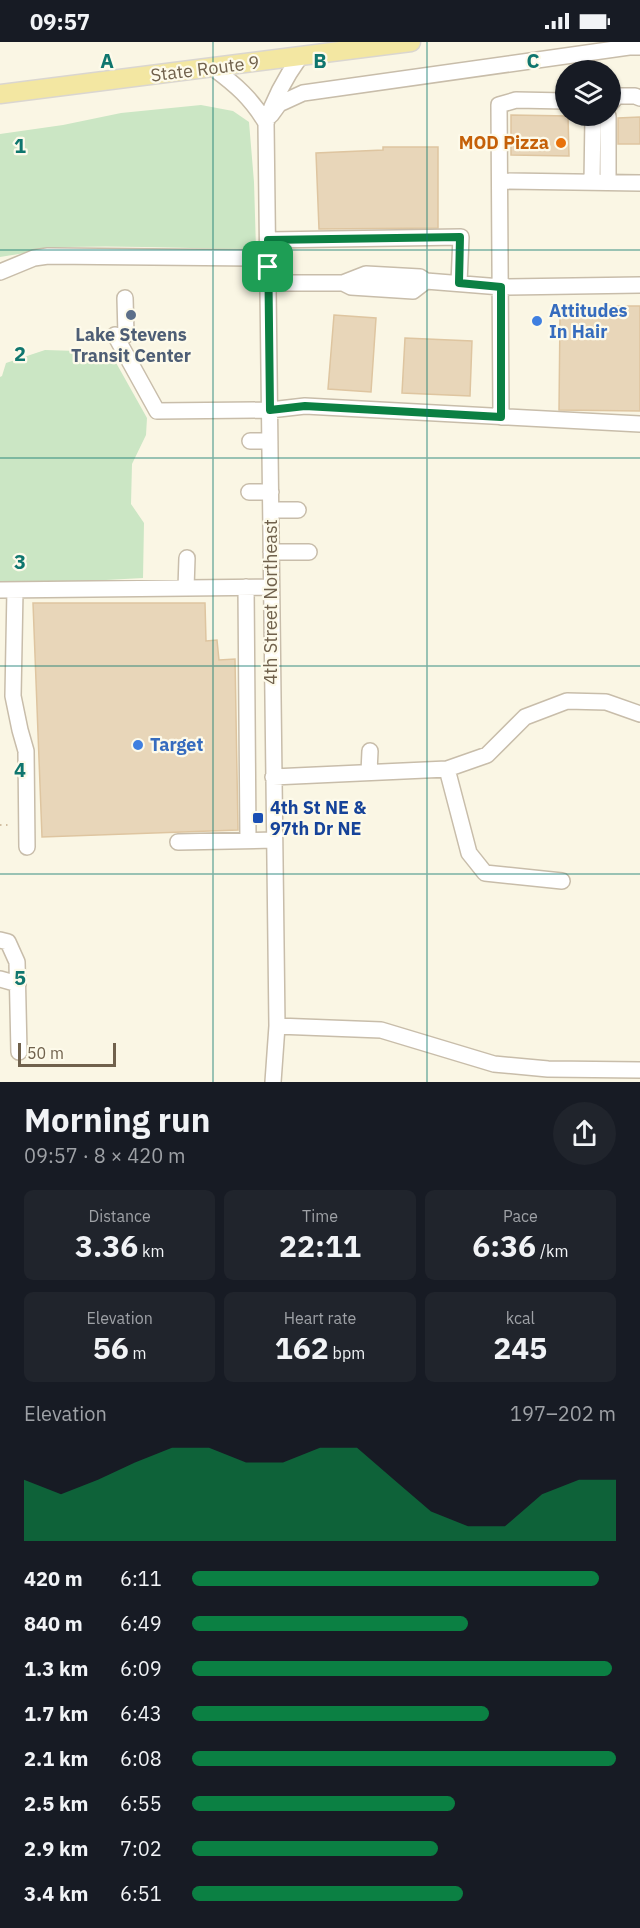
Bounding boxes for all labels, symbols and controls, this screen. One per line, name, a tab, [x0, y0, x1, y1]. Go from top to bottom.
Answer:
text: 09:57	[30, 7, 90, 36]
text: A	[100, 47, 114, 74]
text: B	[313, 47, 327, 74]
text: C	[526, 47, 540, 74]
street label: State Route 9	[149, 50, 261, 87]
map controls	[555, 60, 621, 126]
button: layers	[555, 60, 621, 126]
place label: MOD Pizza	[459, 131, 549, 154]
text: 1	[14, 132, 26, 159]
marker: MOD Pizza	[554, 136, 568, 150]
pin	[242, 241, 293, 292]
icon: arrive	[251, 250, 284, 283]
place label: Attitudes In Hair	[549, 299, 628, 343]
marker: Lake Stevens Transit Center	[124, 308, 138, 322]
marker: Attitudes In Hair	[530, 314, 544, 328]
place label: Lake Stevens Transit Center	[71, 323, 191, 367]
text: 2	[14, 340, 26, 367]
street label: 4th Street Northeast	[259, 519, 282, 685]
text: 3	[14, 548, 26, 575]
place label: Target	[150, 733, 203, 756]
marker: Target	[131, 738, 145, 752]
text: 4	[14, 756, 26, 783]
place label: 4th St NE & 97th Dr NE	[270, 796, 366, 840]
marker: 4th St NE & 97th Dr NE	[251, 811, 265, 825]
text: 5	[14, 964, 26, 991]
scale bar	[18, 1040, 116, 1067]
text: 50 m	[27, 1043, 64, 1063]
text: Morning run	[24, 1098, 210, 1141]
button: share	[553, 1102, 616, 1165]
text: 09:57 · 8 × 420 m	[24, 1142, 185, 1169]
text: Distance	[88, 1206, 151, 1226]
text: Time	[302, 1206, 338, 1226]
text: Pace	[503, 1206, 538, 1226]
text: 3.36	[75, 1226, 138, 1265]
text: 22:11	[279, 1226, 361, 1265]
text: 6:36	[472, 1226, 536, 1265]
text: km	[138, 1241, 164, 1261]
text: /km	[536, 1241, 568, 1261]
text: Elevation	[87, 1308, 153, 1328]
text: Heart rate	[284, 1308, 356, 1328]
text: kcal	[506, 1308, 535, 1328]
text: 56	[93, 1328, 129, 1367]
text: 162	[275, 1328, 329, 1367]
text: 245	[493, 1328, 547, 1367]
text: m	[129, 1343, 147, 1363]
text: bpm	[329, 1343, 365, 1363]
text: Elevation	[24, 1400, 107, 1427]
text: 197–202 m	[510, 1400, 616, 1427]
text: 420 m	[24, 1565, 83, 1592]
text: 6:11	[120, 1565, 162, 1592]
text: 840 m	[24, 1610, 83, 1637]
text: 6:49	[120, 1610, 162, 1637]
text: 1.3 km	[24, 1655, 88, 1682]
text: 6:09	[120, 1655, 162, 1682]
text: 1.7 km	[24, 1700, 88, 1727]
text: 6:43	[120, 1700, 162, 1727]
text: 2.1 km	[24, 1745, 88, 1772]
text: 6:08	[120, 1745, 162, 1772]
text: 2.5 km	[24, 1790, 88, 1817]
text: 6:55	[120, 1790, 162, 1817]
text: 2.9 km	[24, 1835, 88, 1862]
text: 7:02	[120, 1835, 162, 1862]
text: 3.4 km	[24, 1880, 88, 1907]
text: 6:51	[120, 1880, 162, 1907]

